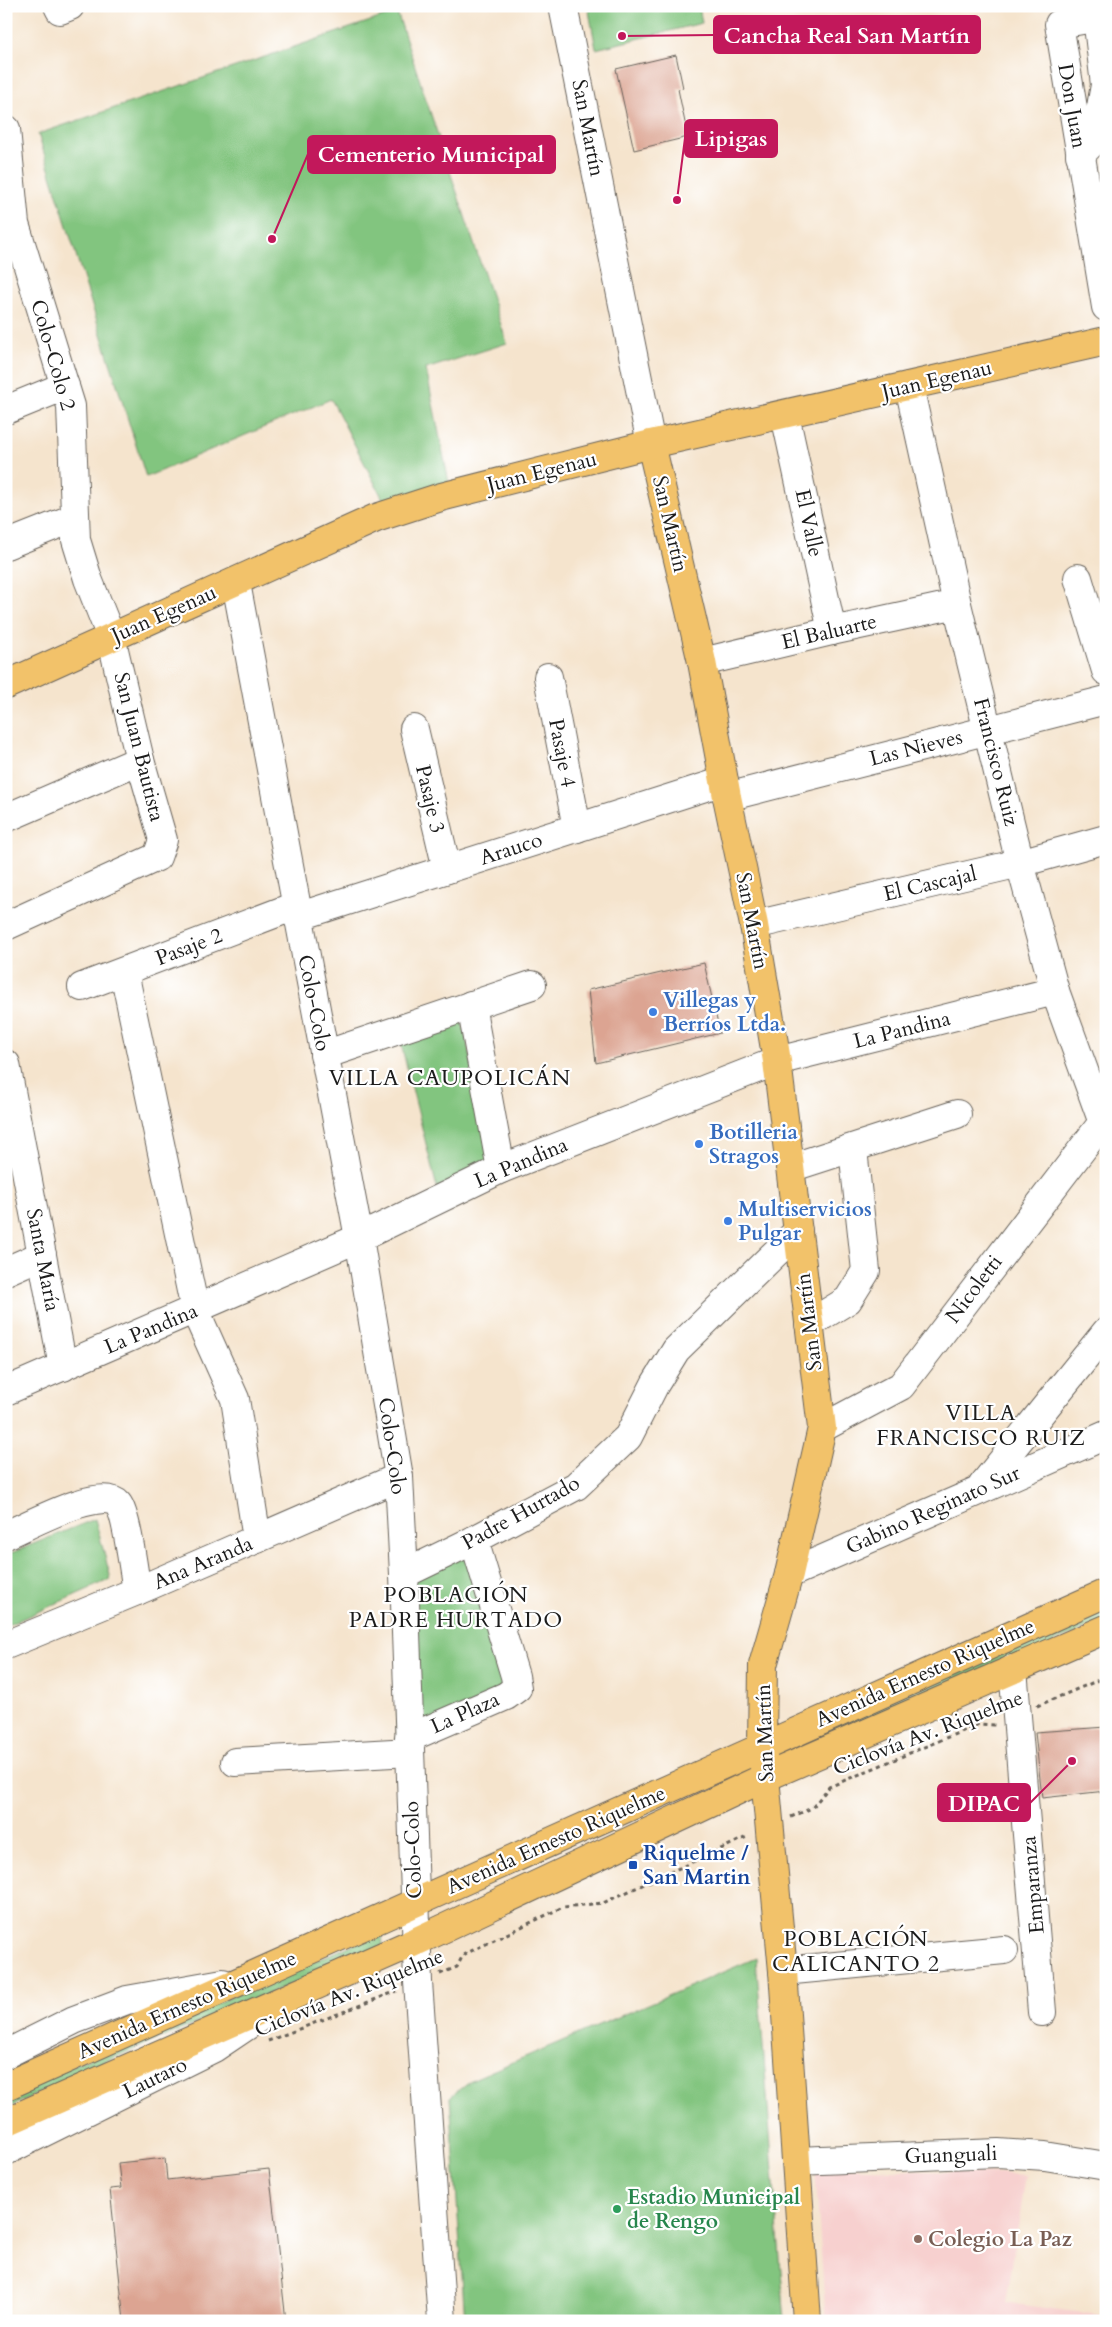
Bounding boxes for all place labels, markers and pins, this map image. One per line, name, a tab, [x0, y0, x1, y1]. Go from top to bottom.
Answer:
callout: Cancha Real San Martín	[714, 16, 980, 53]
callout: Lipigas	[685, 120, 777, 157]
callout: Cementerio Municipal	[308, 136, 555, 173]
place label: Villegas y Berríos Ltda.	[663, 986, 786, 1039]
marker: Villegas y Berríos Ltda.	[647, 1006, 659, 1018]
place label: Botilleria Stragos	[709, 1118, 798, 1171]
marker: Botilleria Stragos	[693, 1138, 705, 1150]
place label: Multiservicios Pulgar	[738, 1195, 872, 1248]
marker: Multiservicios Pulgar	[722, 1215, 734, 1227]
callout: DIPAC	[938, 1784, 1030, 1821]
place label: Riquelme / San Martin	[643, 1839, 751, 1892]
marker: Riquelme / San Martin	[627, 1859, 639, 1871]
place label: Estadio Municipal de Rengo	[627, 2183, 800, 2236]
marker: Estadio Municipal de Rengo	[611, 2203, 623, 2215]
place label: Colegio La Paz	[928, 2225, 1073, 2254]
marker: Colegio La Paz	[912, 2233, 924, 2245]

